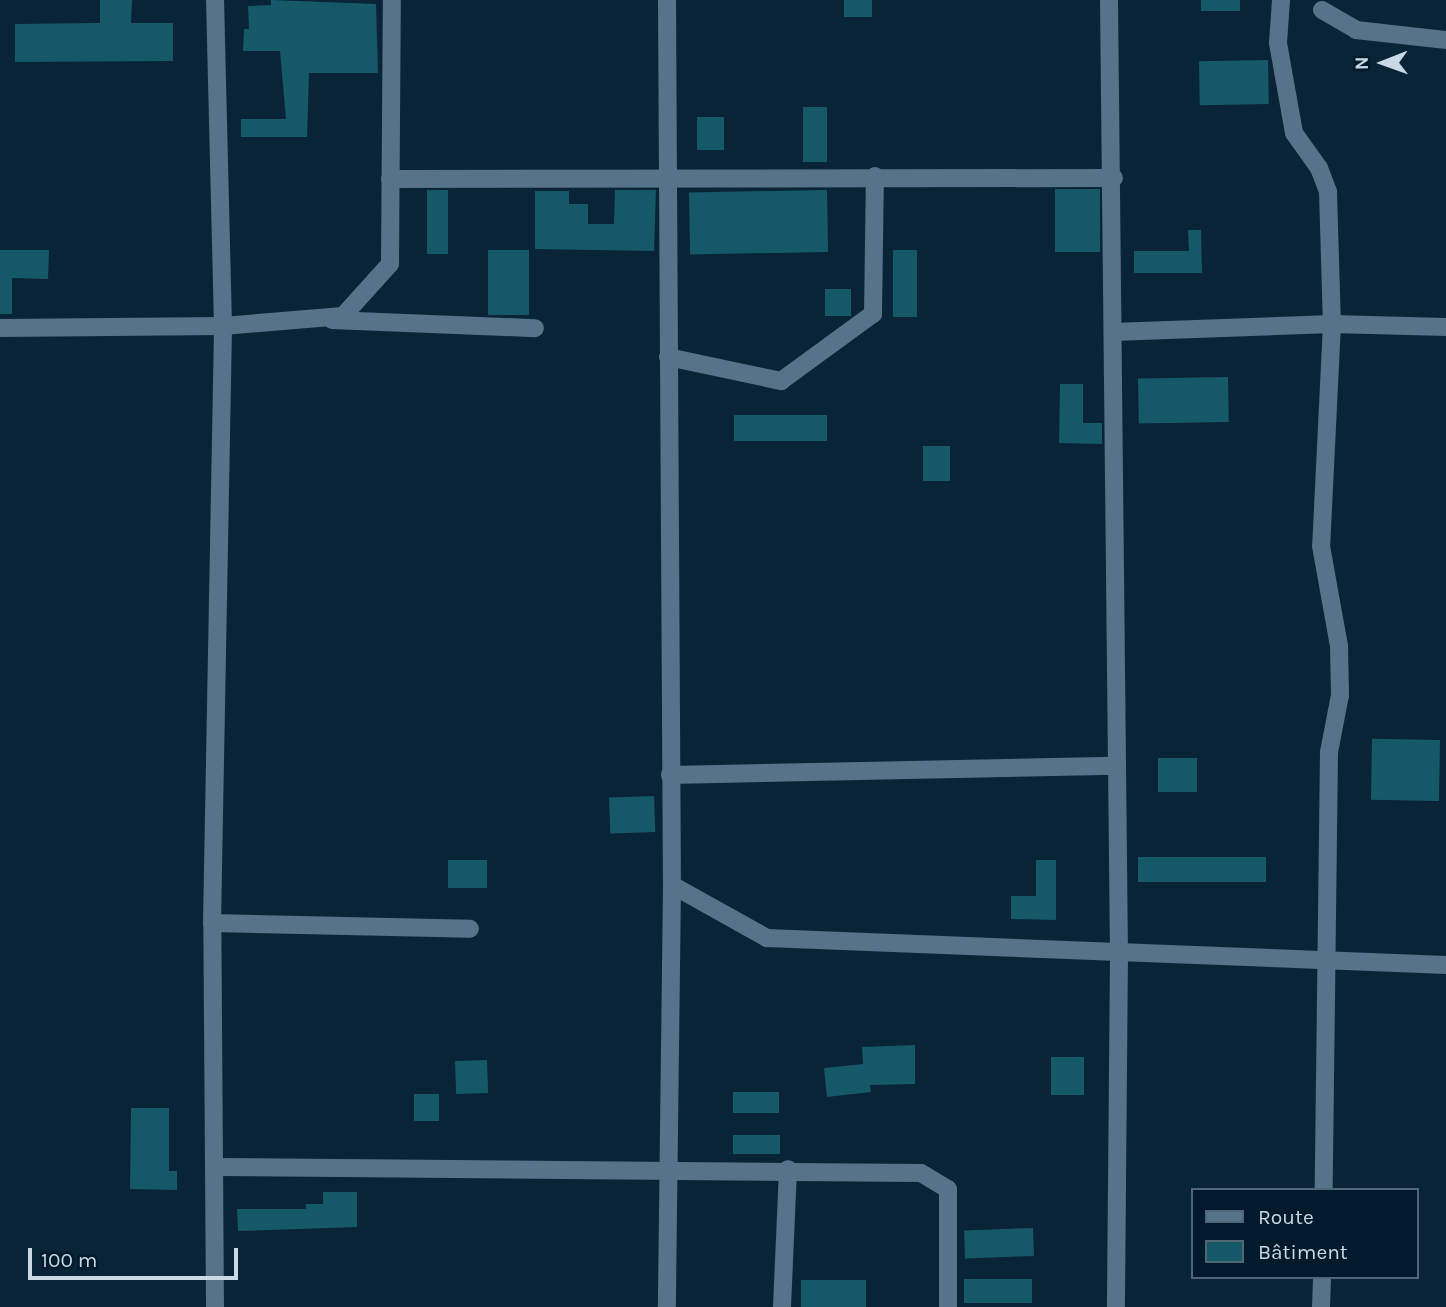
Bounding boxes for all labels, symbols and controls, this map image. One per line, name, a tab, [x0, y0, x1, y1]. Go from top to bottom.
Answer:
north arrow	[1348, 28, 1418, 98]
text: N	[1351, 56, 1373, 70]
legend	[1190, 1188, 1418, 1279]
text: Route	[1258, 1205, 1314, 1229]
scale bar	[32, 1234, 242, 1278]
text: Bâtiment	[1258, 1240, 1348, 1264]
text: 100 m	[41, 1248, 98, 1272]

